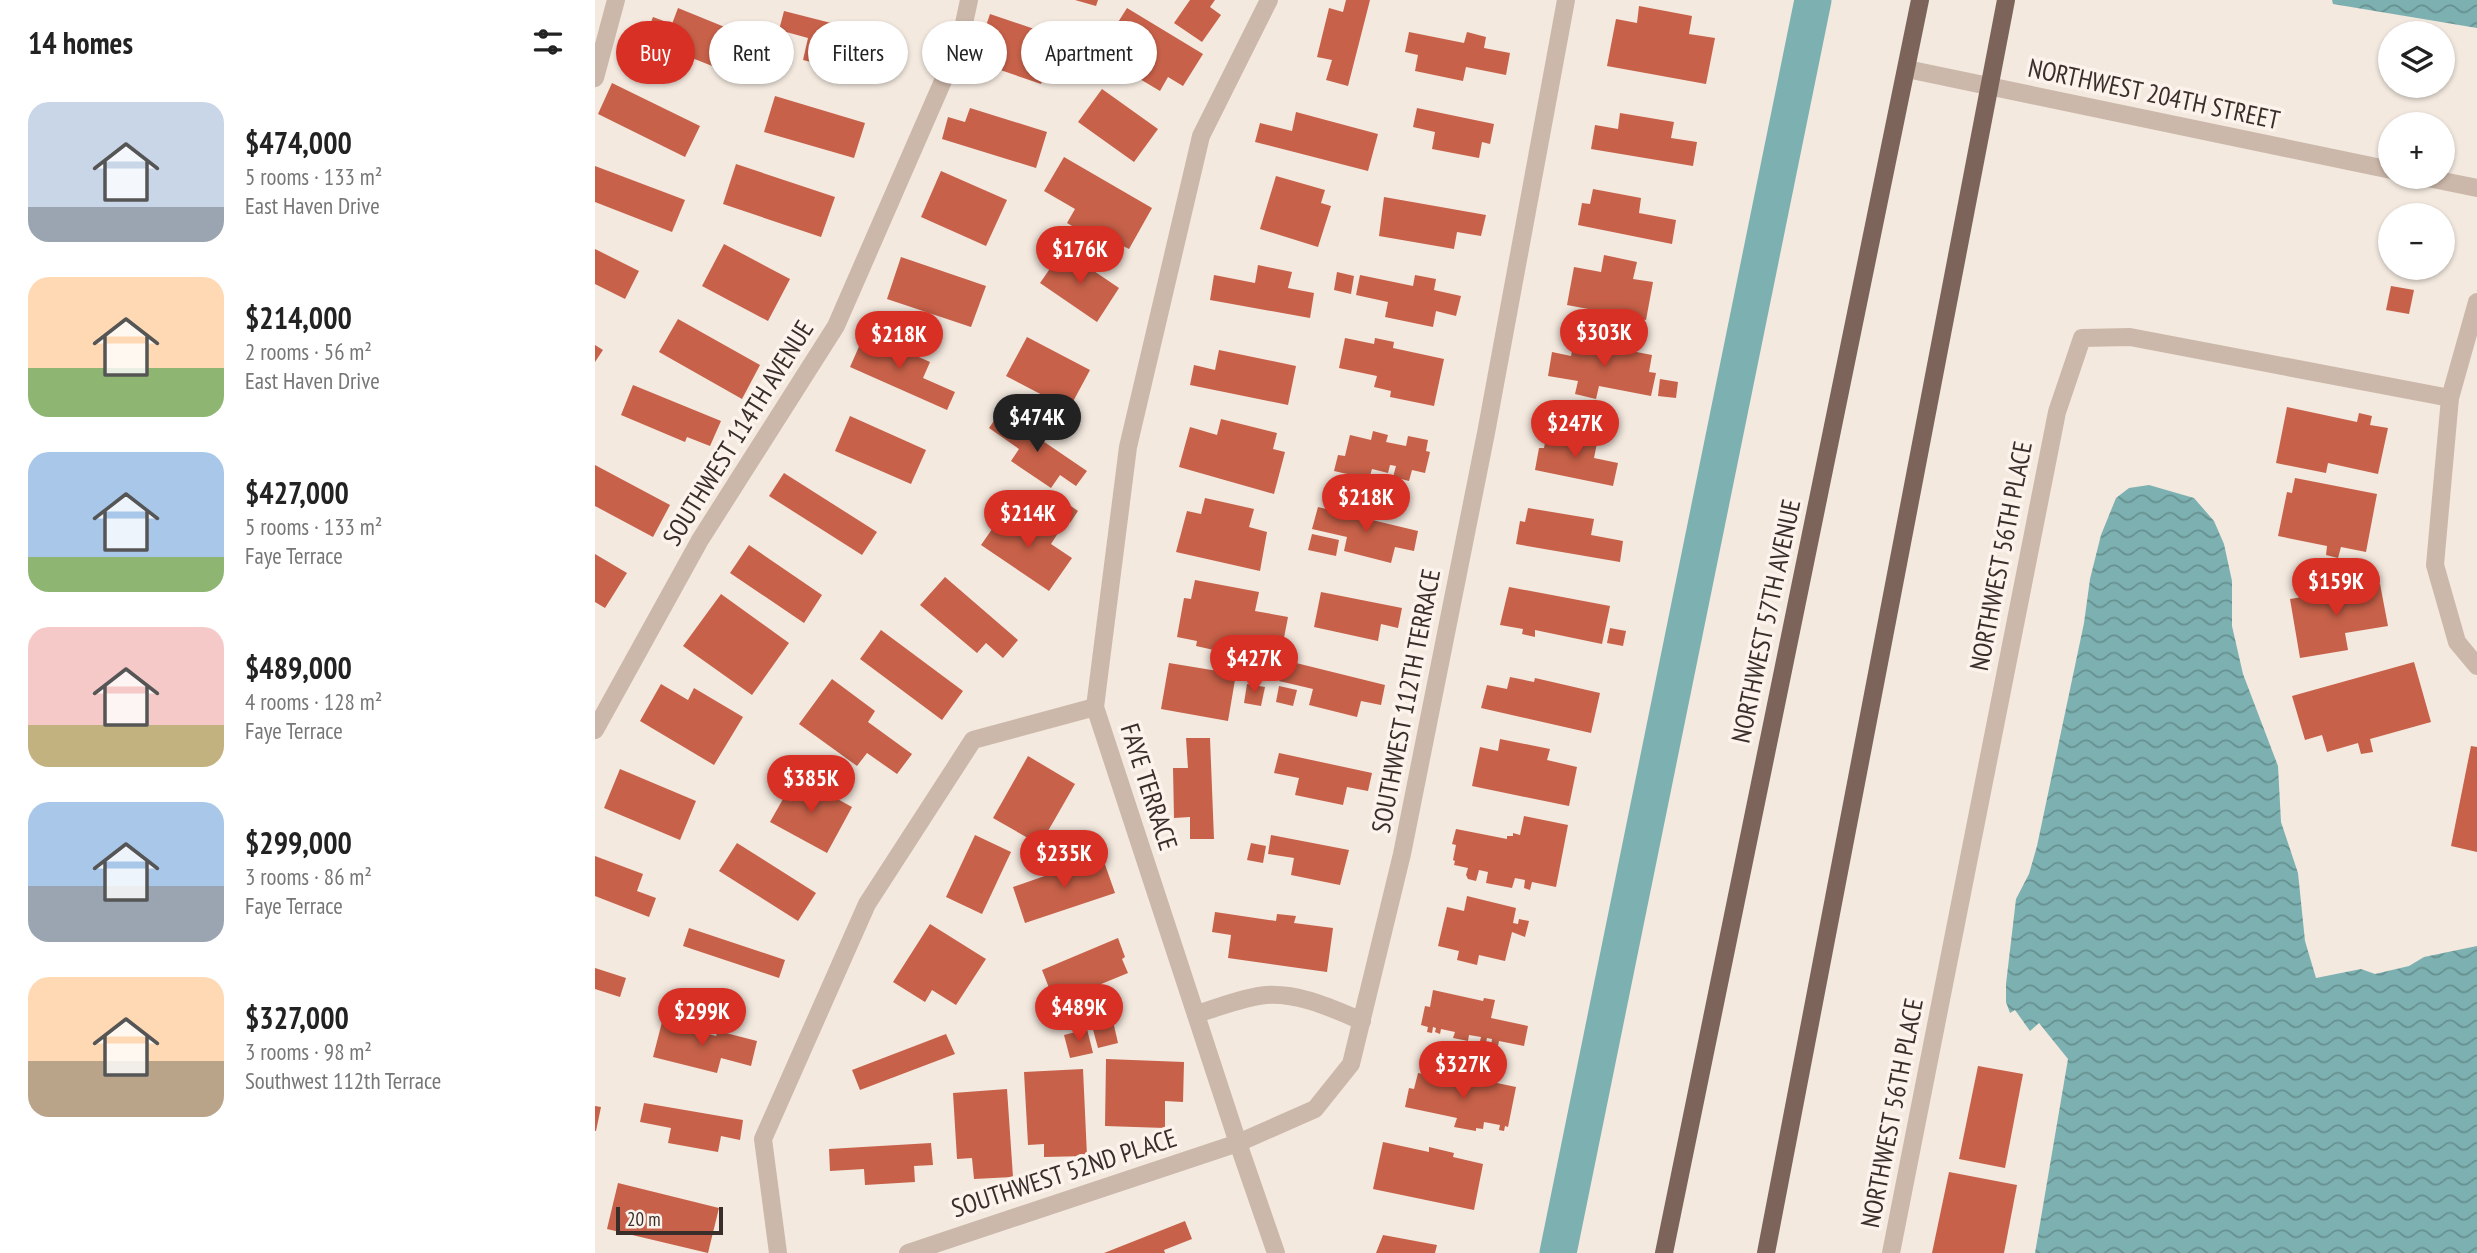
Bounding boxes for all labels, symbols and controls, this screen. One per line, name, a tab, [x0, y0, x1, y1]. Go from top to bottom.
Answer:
chip: Buy	[616, 21, 695, 84]
chip: Rent	[709, 21, 794, 84]
chip: Filters	[808, 21, 908, 84]
chip: New	[922, 21, 1007, 84]
chip: Apartment	[1021, 21, 1157, 84]
map controls	[2378, 21, 2455, 280]
button: layers	[2378, 21, 2455, 98]
text: 14 homes	[28, 23, 133, 62]
icon: filters	[529, 23, 567, 61]
street label: NORTHWEST 204TH STREET	[2025, 51, 2283, 136]
button: +	[2378, 112, 2455, 189]
text: $474,000	[245, 123, 352, 162]
icon: home	[84, 130, 168, 214]
text: 5 rooms · 133 m²	[245, 162, 382, 191]
text: East Haven Drive	[245, 191, 380, 220]
button: −	[2378, 203, 2455, 280]
pin: $176K	[1031, 226, 1129, 286]
text: $176K	[1052, 234, 1108, 263]
text: $214,000	[245, 298, 352, 337]
icon: home	[84, 305, 168, 389]
pin: $303K	[1555, 310, 1653, 369]
pin: $218K	[850, 312, 948, 371]
street label: SOUTHWEST 114TH AVENUE	[655, 314, 820, 551]
text: $303K	[1576, 317, 1632, 346]
text: $218K	[871, 319, 927, 348]
text: 2 rooms · 56 m²	[245, 337, 372, 366]
text: East Haven Drive	[245, 366, 380, 395]
pin: $474K	[988, 394, 1086, 454]
pin: $247K	[1526, 400, 1624, 460]
text: $474K	[1009, 402, 1065, 431]
text: $247K	[1547, 408, 1603, 437]
street label: NORTHWEST 56TH PLACE	[1962, 438, 2039, 673]
text: $427,000	[245, 473, 349, 512]
pin: $218K	[1317, 475, 1415, 534]
icon: home	[84, 480, 168, 564]
text: $218K	[1338, 482, 1394, 511]
pin: $214K	[979, 490, 1077, 550]
street label: NORTHWEST 57TH AVENUE	[1724, 496, 1807, 746]
text: $214K	[1000, 498, 1056, 527]
text: 5 rooms · 133 m²	[245, 512, 382, 541]
text: Faye Terrace	[245, 541, 343, 570]
pin: $159K	[2287, 558, 2385, 618]
street label: SOUTHWEST 112TH TERRACE	[1364, 566, 1447, 836]
text: $159K	[2308, 566, 2364, 595]
pin: $427K	[1205, 636, 1303, 695]
text: $427K	[1226, 643, 1282, 672]
text: $489,000	[245, 648, 352, 687]
icon: home	[84, 655, 168, 739]
text: 4 rooms · 128 m²	[245, 687, 382, 716]
text: Faye Terrace	[245, 716, 343, 745]
street label: FAYE TERRACE	[1113, 719, 1185, 854]
pin: $385K	[762, 756, 860, 815]
text: $385K	[783, 763, 839, 792]
text: $299,000	[245, 823, 352, 862]
icon: home	[84, 830, 168, 914]
pin: $235K	[1015, 830, 1113, 890]
text: $235K	[1036, 838, 1092, 867]
text: 3 rooms · 86 m²	[245, 862, 372, 891]
text: Faye Terrace	[245, 891, 343, 920]
pin: $489K	[1030, 984, 1128, 1044]
pin: $299K	[653, 988, 751, 1048]
text: $489K	[1051, 992, 1107, 1021]
street label: NORTHWEST 56TH PLACE	[1853, 995, 1930, 1230]
text: $299K	[674, 996, 730, 1025]
text: $327,000	[245, 998, 349, 1037]
icon: home	[84, 1005, 168, 1089]
text: 3 rooms · 98 m²	[245, 1037, 372, 1066]
pin: $327K	[1414, 1042, 1512, 1101]
text: $327K	[1435, 1049, 1491, 1078]
text: Southwest 112th Terrace	[245, 1066, 441, 1095]
street label: SOUTHWEST 52ND PLACE	[947, 1121, 1181, 1224]
scale bar	[616, 1204, 723, 1236]
text: 20 m	[627, 1207, 661, 1231]

